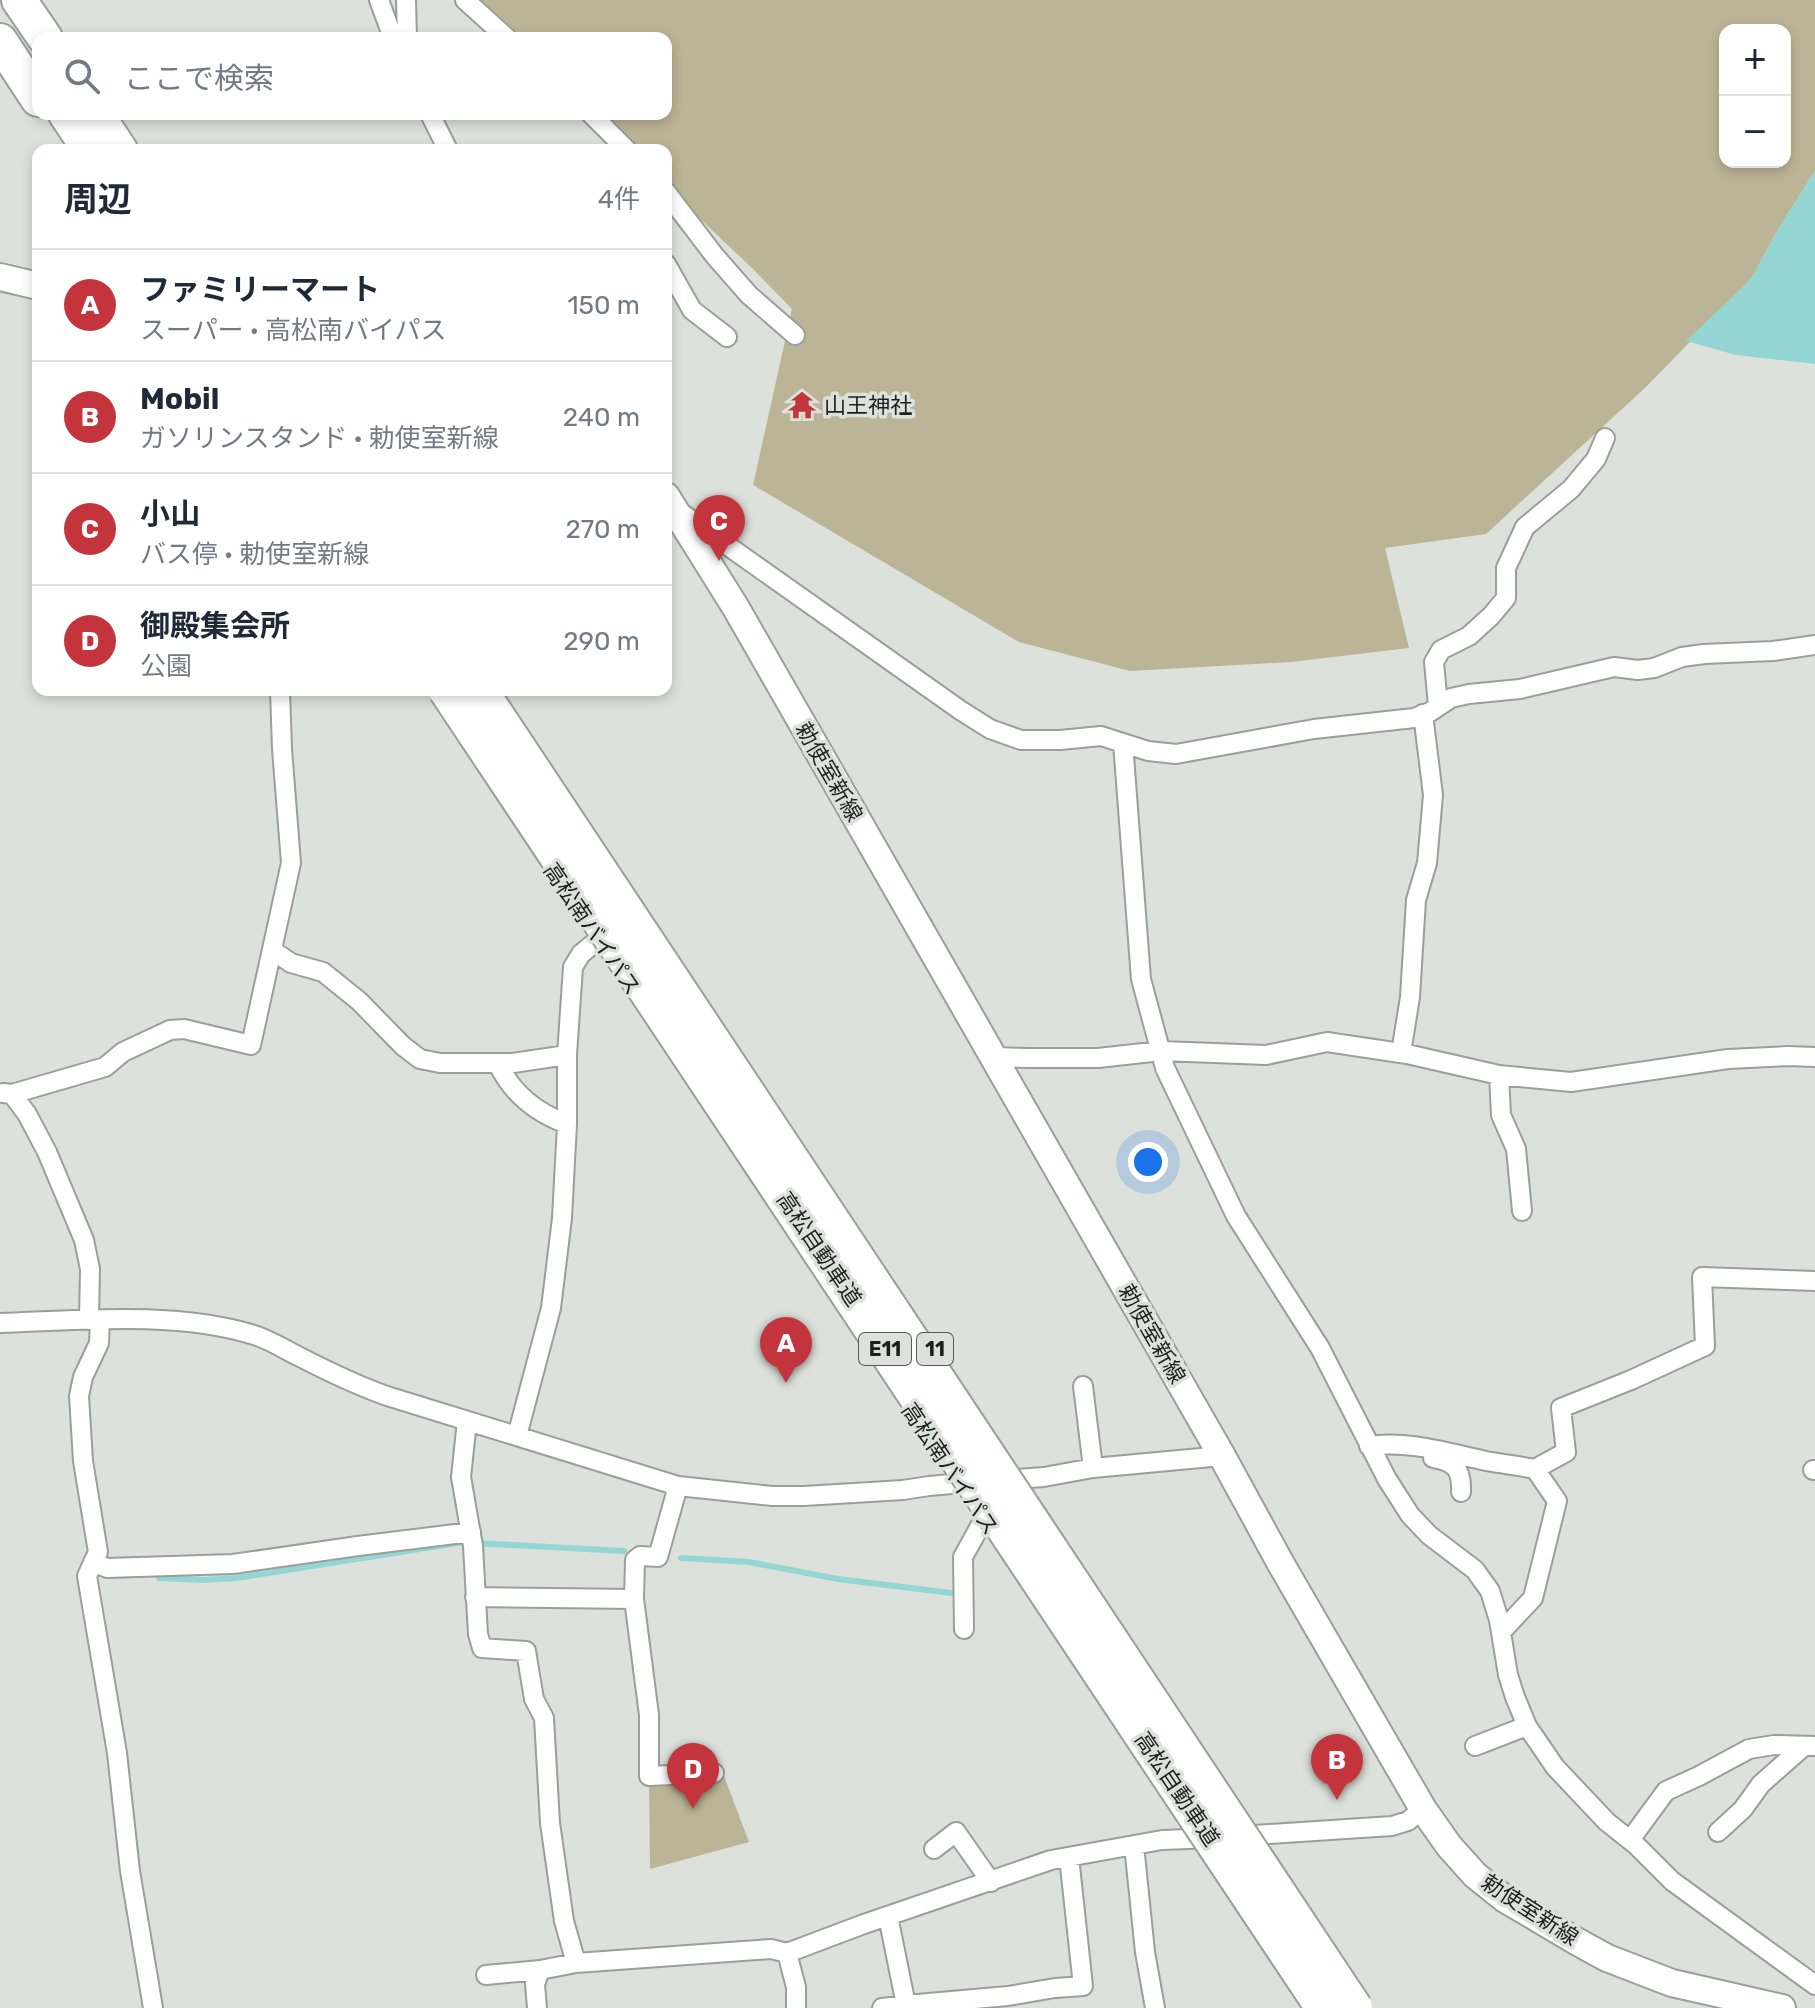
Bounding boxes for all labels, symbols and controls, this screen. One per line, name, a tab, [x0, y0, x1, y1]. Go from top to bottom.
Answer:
map controls	[1719, 24, 1791, 168]
button: +	[1719, 24, 1791, 96]
search box	[32, 32, 672, 120]
icon: search	[60, 54, 104, 98]
text: ここで検索	[124, 61, 274, 97]
button: −	[1719, 96, 1791, 168]
text: 周辺	[64, 179, 132, 220]
text: 4件	[598, 184, 640, 215]
text: ファミリーマート	[140, 272, 380, 308]
text: A	[81, 290, 99, 321]
text: 150 m	[567, 290, 640, 321]
text: スーパー · 高松南バイパス	[140, 315, 447, 346]
text: Mobil	[140, 381, 219, 417]
temple icon: 山王神社	[787, 390, 817, 420]
place label: 山王神社	[824, 392, 912, 419]
text: B	[81, 402, 99, 433]
text: 240 m	[563, 402, 640, 433]
text: ガソリンスタンド · 勅使室新線	[140, 423, 499, 454]
pin: C	[693, 495, 745, 561]
text: 小山	[140, 496, 200, 532]
text: C	[81, 514, 99, 545]
text: 270 m	[565, 514, 640, 545]
text: バス停 · 勅使室新線	[140, 539, 369, 570]
text: 御殿集会所	[140, 608, 290, 644]
text: D	[81, 626, 99, 657]
text: 290 m	[563, 626, 640, 657]
text: 公園	[140, 651, 192, 682]
street label: 勅使室新線	[790, 718, 868, 826]
street label: 高松南バイパス	[538, 858, 646, 1000]
your location	[1128, 1142, 1168, 1182]
street label: 高松自動車道	[771, 1187, 867, 1311]
street label: 勅使室新線	[1113, 1280, 1191, 1388]
pin: A	[760, 1317, 812, 1383]
road number: E11	[859, 1333, 911, 1365]
road number: 11	[917, 1333, 953, 1365]
street label: 高松南バイパス	[896, 1398, 1004, 1540]
street label: 高松自動車道	[1129, 1727, 1225, 1851]
pin: B	[1311, 1734, 1363, 1800]
pin: D	[667, 1743, 719, 1809]
street label: 勅使室新線	[1477, 1869, 1583, 1951]

